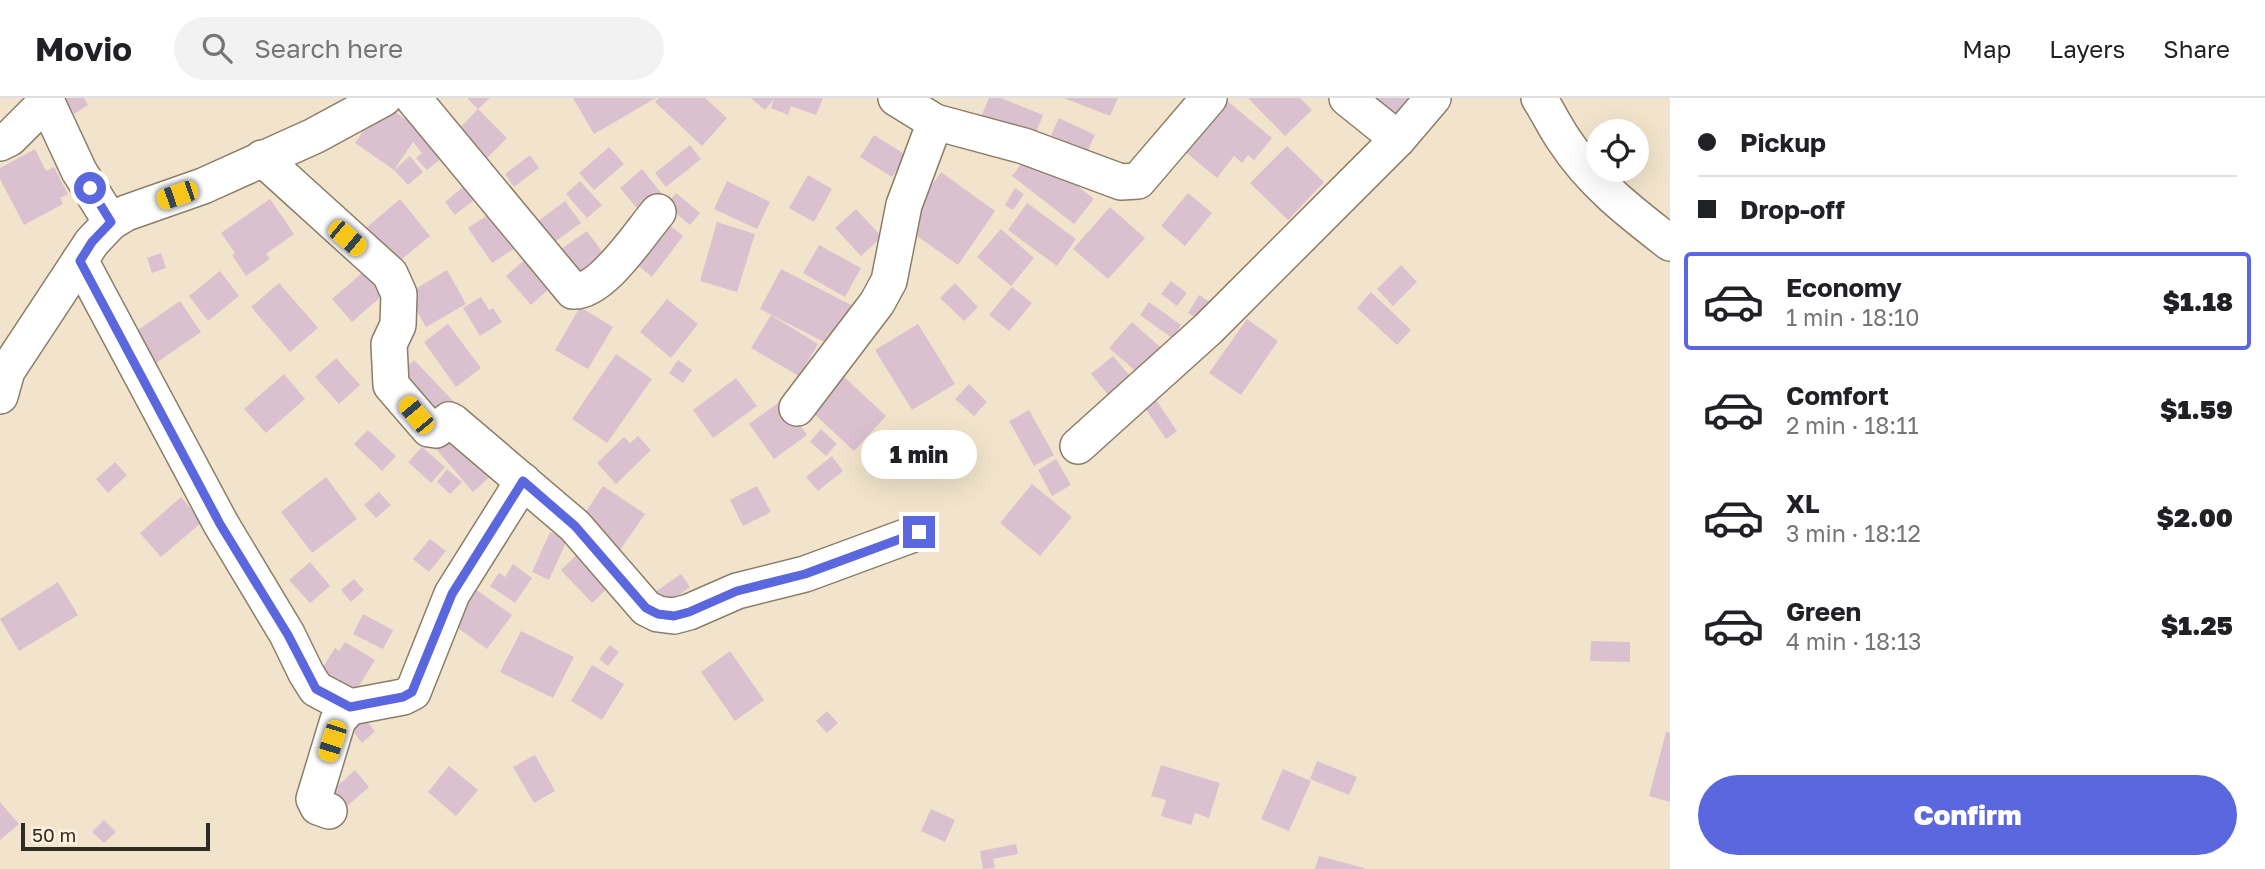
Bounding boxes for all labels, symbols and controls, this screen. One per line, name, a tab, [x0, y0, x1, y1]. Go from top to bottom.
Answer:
search box	[174, 17, 664, 80]
text: Movio	[35, 29, 132, 68]
icon: search	[198, 29, 236, 67]
text: Search here	[254, 33, 403, 64]
text: Map	[1962, 34, 2011, 63]
text: Layers	[2049, 34, 2125, 63]
text: Share	[2163, 34, 2230, 63]
map controls	[1586, 119, 1649, 182]
button: locate	[1586, 119, 1649, 182]
text: Pickup	[1740, 127, 1826, 158]
route start	[74, 172, 106, 204]
car	[154, 178, 201, 212]
text: Drop-off	[1740, 194, 1845, 225]
car	[325, 216, 370, 260]
icon: car	[1702, 270, 1765, 333]
text: Economy	[1786, 272, 1902, 303]
text: $1.18	[2163, 286, 2233, 317]
text: 1 min · 18:10	[1786, 303, 1919, 331]
icon: car	[1702, 378, 1765, 441]
text: Comfort	[1786, 380, 1889, 411]
car	[395, 392, 438, 438]
text: $1.59	[2160, 394, 2233, 425]
text: 2 min · 18:11	[1786, 411, 1919, 439]
callout: 1 min	[861, 430, 977, 480]
text: 1 min	[890, 440, 948, 468]
icon: car	[1702, 486, 1765, 549]
text: XL	[1786, 488, 1820, 519]
text: $2.00	[2157, 502, 2233, 533]
route end	[903, 516, 935, 548]
text: 3 min · 18:12	[1786, 519, 1921, 547]
icon: car	[1702, 594, 1765, 657]
text: Green	[1786, 596, 1861, 627]
text: $1.25	[2161, 610, 2233, 641]
text: 4 min · 18:13	[1786, 627, 1922, 655]
car	[316, 718, 349, 764]
button: Confirm	[1698, 775, 2237, 855]
scale bar	[21, 820, 210, 852]
text: 50 m	[32, 823, 76, 846]

